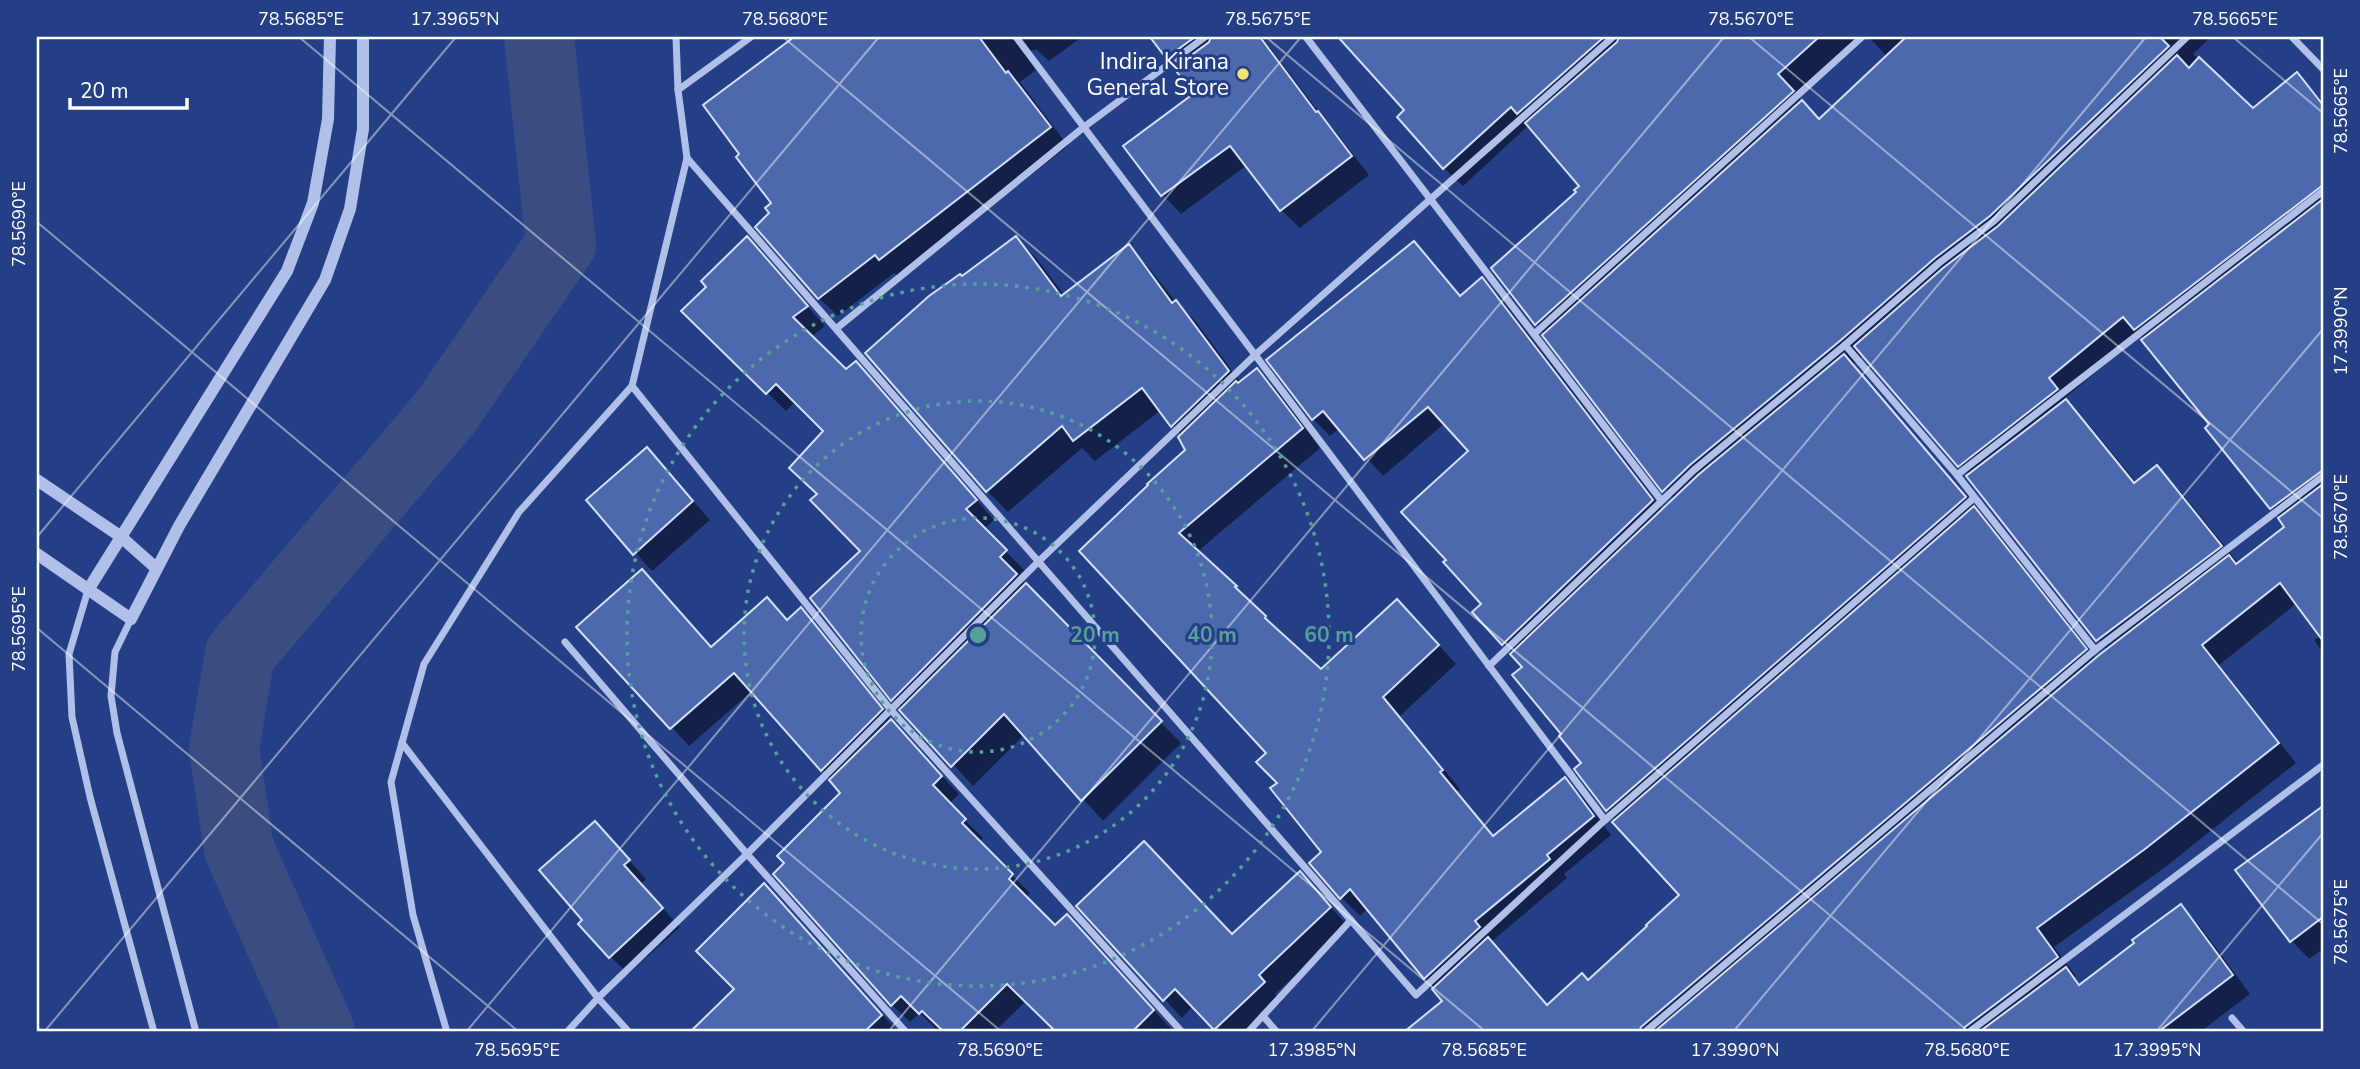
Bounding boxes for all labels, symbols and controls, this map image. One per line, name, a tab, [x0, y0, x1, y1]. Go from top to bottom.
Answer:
text: 78.5685°E	[258, 7, 344, 31]
text: 17.3965°N	[411, 7, 499, 31]
text: 78.5680°E	[742, 7, 828, 31]
text: 78.5675°E	[1225, 7, 1311, 31]
text: 78.5670°E	[1708, 7, 1794, 31]
text: 78.5665°E	[2192, 7, 2278, 31]
place label: Indira Kirana General Store	[1087, 46, 1229, 103]
scale bar	[70, 66, 187, 110]
marker: Indira Kirana General Store	[1235, 66, 1251, 82]
text: 78.5665°E	[2329, 68, 2353, 154]
text: 20 m	[80, 77, 129, 105]
text: 78.5690°E	[7, 181, 31, 267]
text: 17.3990°N	[2329, 287, 2353, 375]
text: 78.5670°E	[2329, 474, 2353, 560]
text: 78.5695°E	[7, 586, 31, 672]
text: 20 m	[1070, 621, 1120, 649]
text: 40 m	[1187, 621, 1237, 649]
text: 60 m	[1304, 621, 1354, 649]
centre of rings	[966, 623, 990, 647]
text: 78.5675°E	[2329, 879, 2353, 965]
text: 78.5695°E	[474, 1038, 560, 1062]
text: 78.5690°E	[957, 1038, 1043, 1062]
text: 17.3985°N	[1268, 1038, 1356, 1062]
text: 78.5685°E	[1441, 1038, 1527, 1062]
text: 17.3990°N	[1691, 1038, 1779, 1062]
text: 78.5680°E	[1924, 1038, 2010, 1062]
text: 17.3995°N	[2113, 1038, 2201, 1062]

